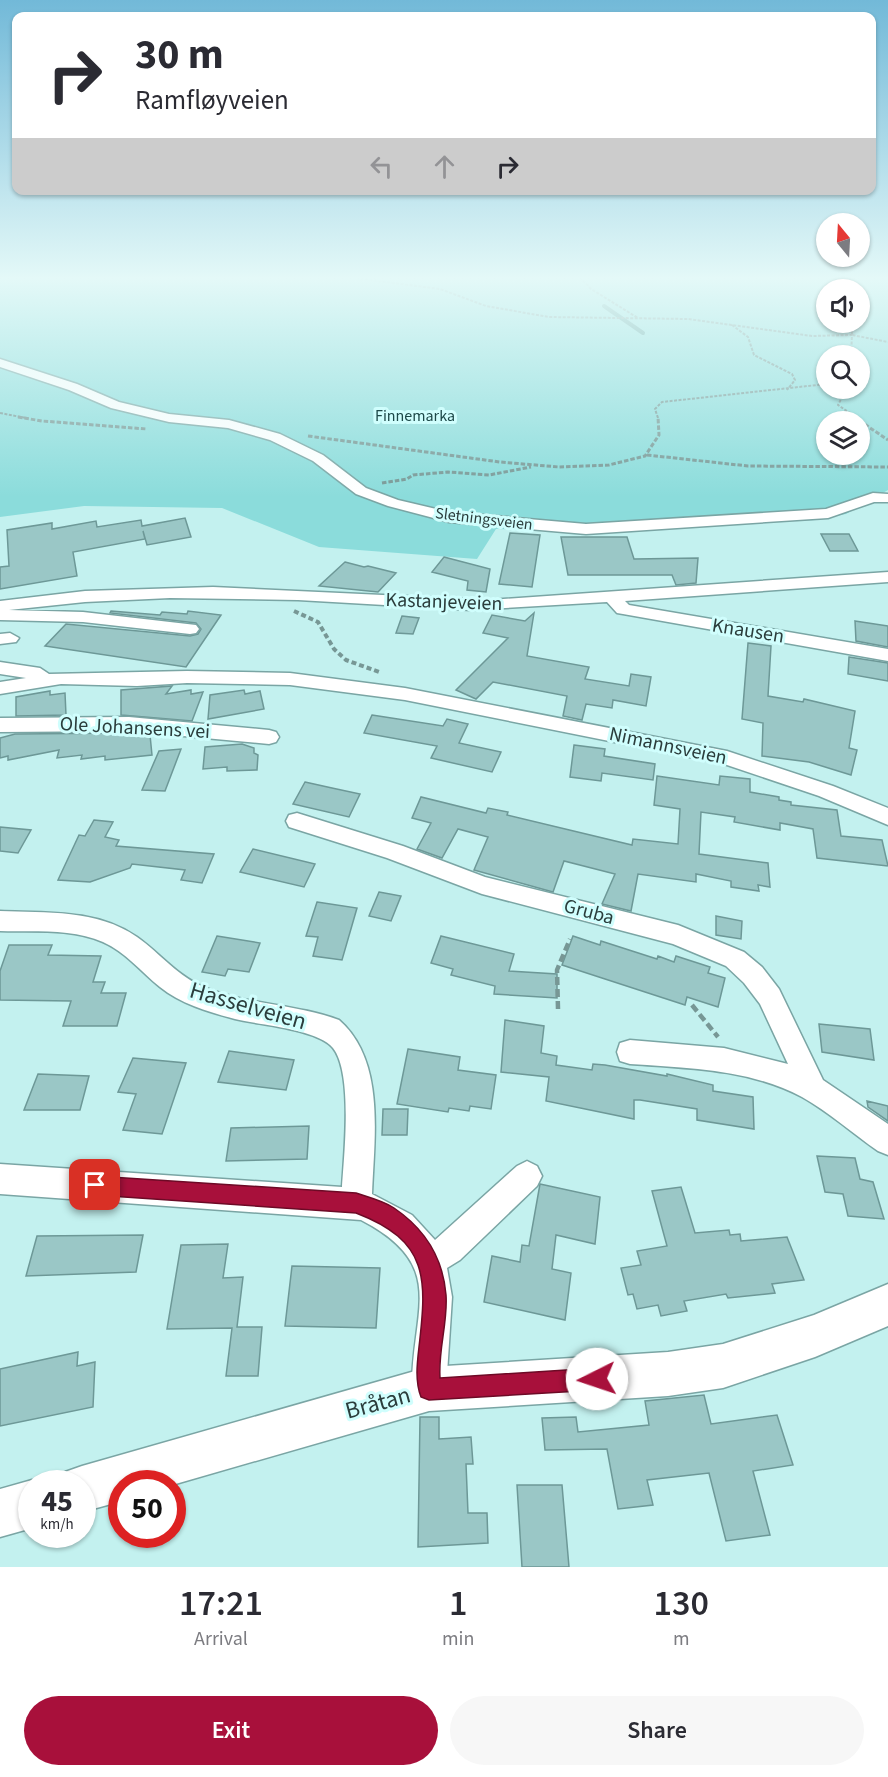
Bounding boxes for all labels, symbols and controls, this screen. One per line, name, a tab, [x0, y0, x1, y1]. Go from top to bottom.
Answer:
text: 30 m	[135, 25, 224, 85]
icon: right	[36, 36, 114, 114]
text: Ramfløyveien	[135, 81, 289, 120]
icon: left	[365, 150, 398, 183]
icon: ahead	[428, 150, 461, 183]
icon: right	[491, 150, 524, 183]
north arrow	[816, 213, 870, 267]
map controls	[816, 213, 870, 465]
button: sound	[816, 279, 870, 333]
button: search	[816, 345, 870, 399]
park label: Finnemarka	[375, 405, 455, 427]
button: layers	[816, 411, 870, 465]
street label: Sletningsveien	[434, 502, 534, 536]
street label: Kastanjeveien	[385, 586, 503, 618]
street label: Knausen	[710, 611, 786, 651]
street label: Ole Johansens vei	[59, 710, 211, 746]
street label: Nimannsveien	[607, 720, 729, 772]
street label: Gruba	[561, 892, 617, 932]
street label: Hasselveien	[186, 973, 310, 1039]
pin	[69, 1159, 120, 1210]
icon: arrive	[78, 1168, 111, 1201]
position arrow	[565, 1347, 629, 1411]
street label: Bråtan	[341, 1377, 415, 1429]
speed limit sign: 50	[108, 1470, 186, 1548]
text: 45	[41, 1480, 73, 1523]
text: km/h	[40, 1514, 74, 1535]
text: 17:21	[179, 1578, 263, 1629]
text: 1	[449, 1578, 467, 1629]
text: 130	[653, 1578, 709, 1629]
text: Arrival	[194, 1625, 248, 1653]
text: min	[442, 1625, 474, 1653]
text: m	[673, 1625, 689, 1653]
button: Exit	[24, 1696, 438, 1765]
button: Share	[450, 1696, 864, 1765]

